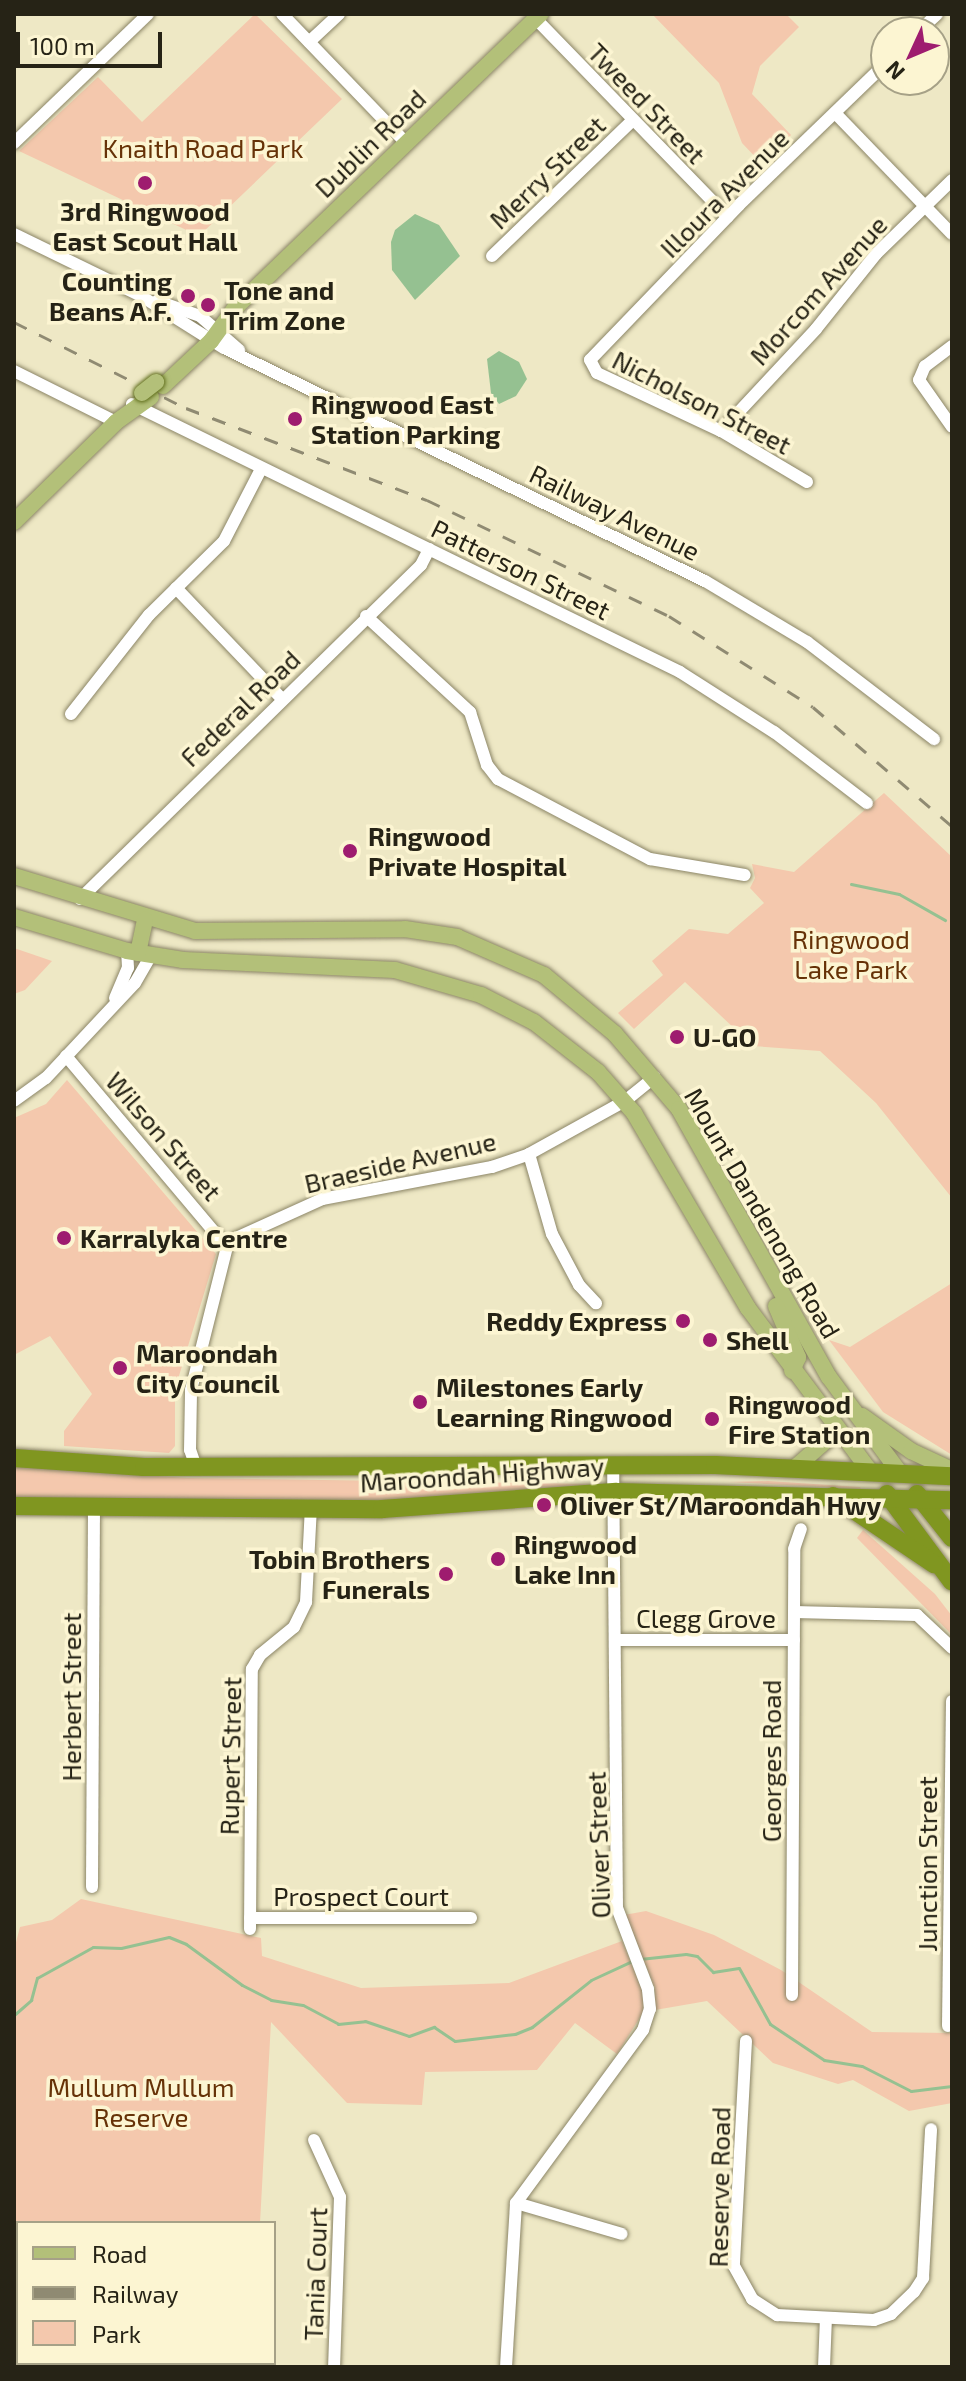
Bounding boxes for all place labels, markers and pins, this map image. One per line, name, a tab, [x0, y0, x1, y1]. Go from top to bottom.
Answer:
marker: 3rd Ringwood East Scout Hall	[136, 174, 154, 192]
place label: 3rd Ringwood East Scout Hall	[52, 195, 238, 256]
place label: Counting Beans A.F.	[49, 265, 172, 326]
place label: Tone and Trim Zone	[224, 274, 345, 336]
marker: Counting Beans A.F.	[179, 287, 197, 305]
marker: Tone and Trim Zone	[199, 296, 217, 314]
place label: Ringwood East Station Parking	[311, 388, 500, 450]
marker: Ringwood East Station Parking	[286, 410, 304, 428]
place label: Ringwood Private Hospital	[368, 820, 567, 882]
marker: Ringwood Private Hospital	[339, 840, 361, 862]
place label: U-GO	[693, 1021, 756, 1053]
marker: U-GO	[668, 1028, 686, 1046]
place label: Karralyka Centre	[80, 1222, 288, 1254]
marker: Karralyka Centre	[55, 1229, 73, 1247]
place label: Reddy Express	[486, 1305, 667, 1337]
marker: Reddy Express	[674, 1312, 692, 1330]
place label: Shell	[726, 1324, 789, 1356]
marker: Shell	[701, 1331, 719, 1349]
place label: Maroondah City Council	[136, 1337, 280, 1398]
marker: Maroondah City Council	[111, 1359, 129, 1377]
place label: Milestones Early Learning Ringwood	[436, 1371, 673, 1432]
place label: Ringwood Fire Station	[728, 1388, 870, 1450]
marker: Milestones Early Learning Ringwood	[411, 1393, 429, 1411]
marker: Ringwood Fire Station	[703, 1410, 721, 1428]
place label: Oliver St/Maroondah Hwy	[560, 1489, 882, 1521]
marker: Oliver St/Maroondah Hwy	[535, 1496, 553, 1514]
place label: Ringwood Lake Inn	[514, 1528, 637, 1590]
place label: Tobin Brothers Funerals	[249, 1543, 430, 1604]
marker: Ringwood Lake Inn	[489, 1550, 507, 1568]
marker: Tobin Brothers Funerals	[437, 1565, 455, 1583]

